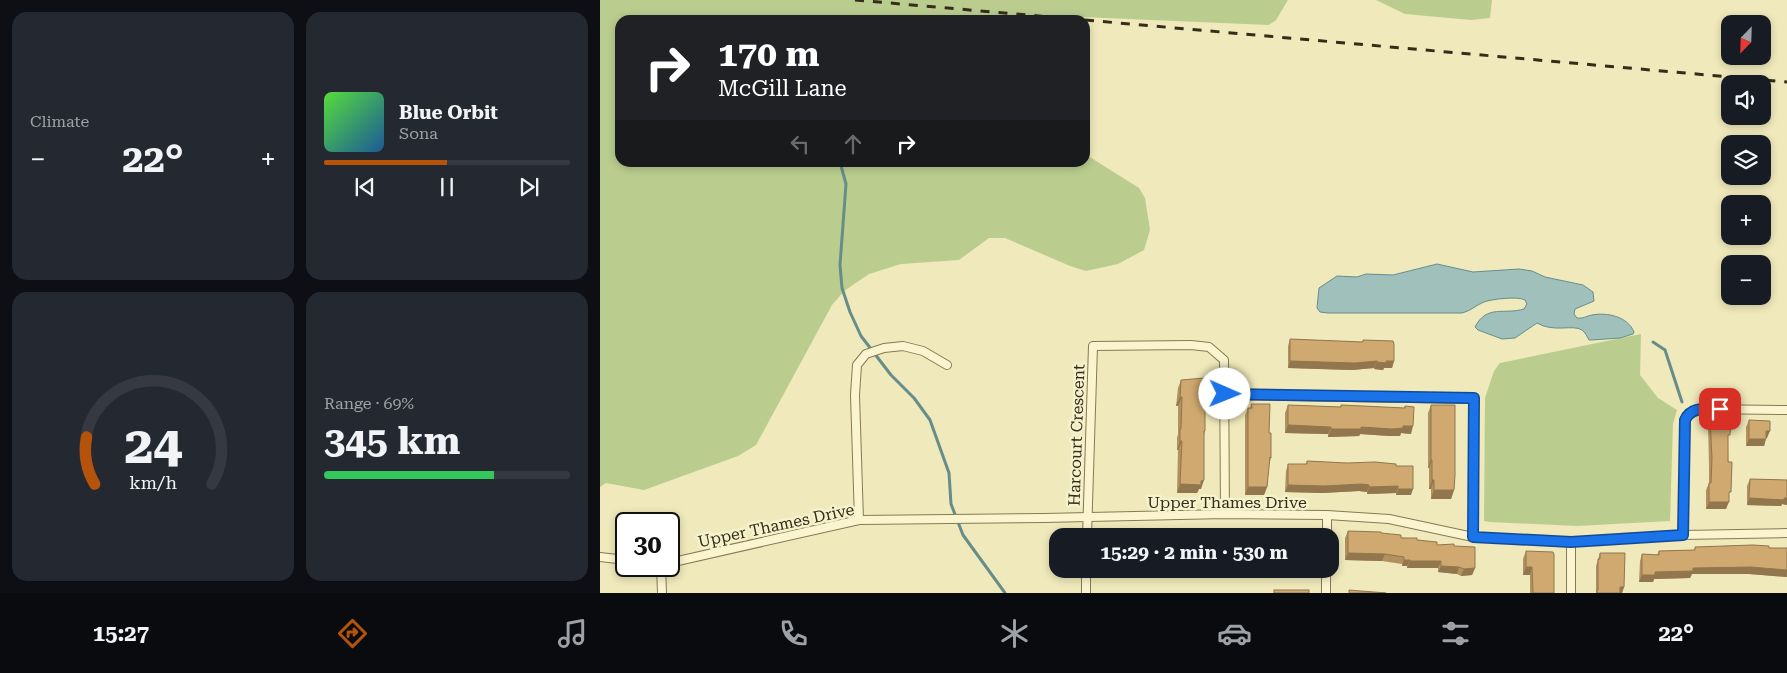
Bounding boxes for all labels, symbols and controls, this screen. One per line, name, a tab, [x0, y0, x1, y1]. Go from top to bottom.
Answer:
north arrow	[1721, 15, 1771, 65]
map controls	[1721, 15, 1771, 305]
text: 170 m	[718, 34, 819, 75]
icon: right	[635, 35, 700, 100]
button: sound	[1721, 75, 1771, 125]
text: McGill Lane	[718, 76, 847, 101]
text: Blue Orbit	[399, 101, 498, 124]
text: Climate	[30, 112, 89, 131]
text: Sona	[399, 124, 438, 143]
icon: left	[786, 130, 814, 158]
icon: ahead	[839, 130, 867, 158]
icon: right	[892, 130, 920, 158]
button: layers	[1721, 135, 1771, 185]
text: 22°	[122, 137, 184, 181]
text: −	[30, 143, 46, 176]
text: +	[260, 143, 276, 176]
icon: previous	[351, 173, 379, 201]
icon: pause	[433, 173, 461, 201]
icon: next	[515, 173, 543, 201]
button: +	[1721, 195, 1771, 245]
button: −	[1721, 255, 1771, 305]
street label: Harcourt Crescent	[1065, 364, 1088, 506]
position arrow	[1198, 367, 1250, 419]
pin	[1699, 388, 1741, 430]
text: Range · 69%	[324, 394, 414, 413]
icon: arrive	[1706, 395, 1734, 423]
text: 24	[124, 415, 182, 476]
text: 345 km	[324, 419, 460, 463]
text: km/h	[129, 472, 177, 493]
street label: Upper Thames Drive	[1147, 493, 1307, 512]
street label: Upper Thames Drive	[696, 500, 856, 551]
speed limit sign: 30	[615, 512, 680, 577]
text: 15:29 · 2 min · 530 m	[1100, 541, 1288, 564]
icon: directions	[335, 616, 370, 651]
icon: music	[555, 616, 590, 651]
icon: phone	[776, 616, 811, 651]
icon: climate	[997, 616, 1032, 651]
icon: car	[1217, 616, 1252, 651]
icon: filters	[1438, 616, 1473, 651]
text: 15:27	[93, 621, 149, 646]
text: 22°	[1658, 621, 1694, 646]

